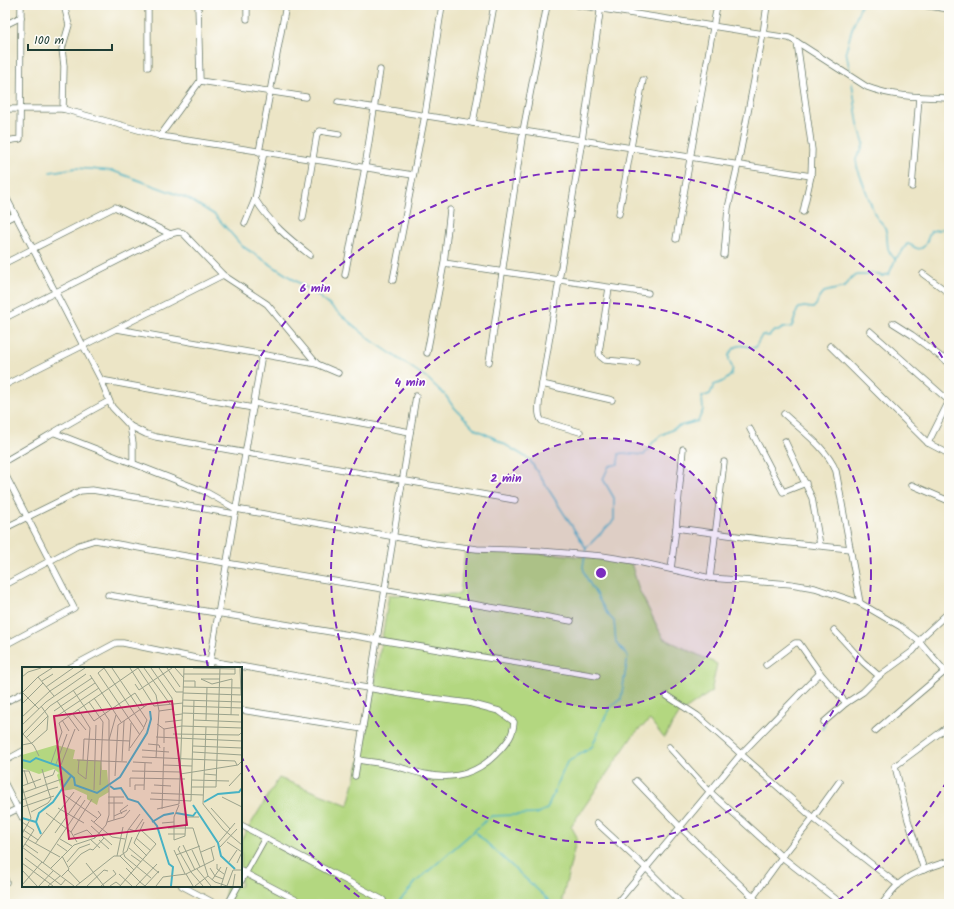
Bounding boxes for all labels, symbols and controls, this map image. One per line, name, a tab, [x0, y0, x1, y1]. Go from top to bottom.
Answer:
scale bar	[28, 26, 112, 52]
text: 100 m	[34, 31, 65, 50]
text: 6 min	[300, 279, 331, 298]
text: 4 min	[395, 373, 426, 392]
text: 2 min	[490, 469, 522, 488]
centre of rings	[594, 566, 608, 580]
inset map	[22, 667, 242, 887]

